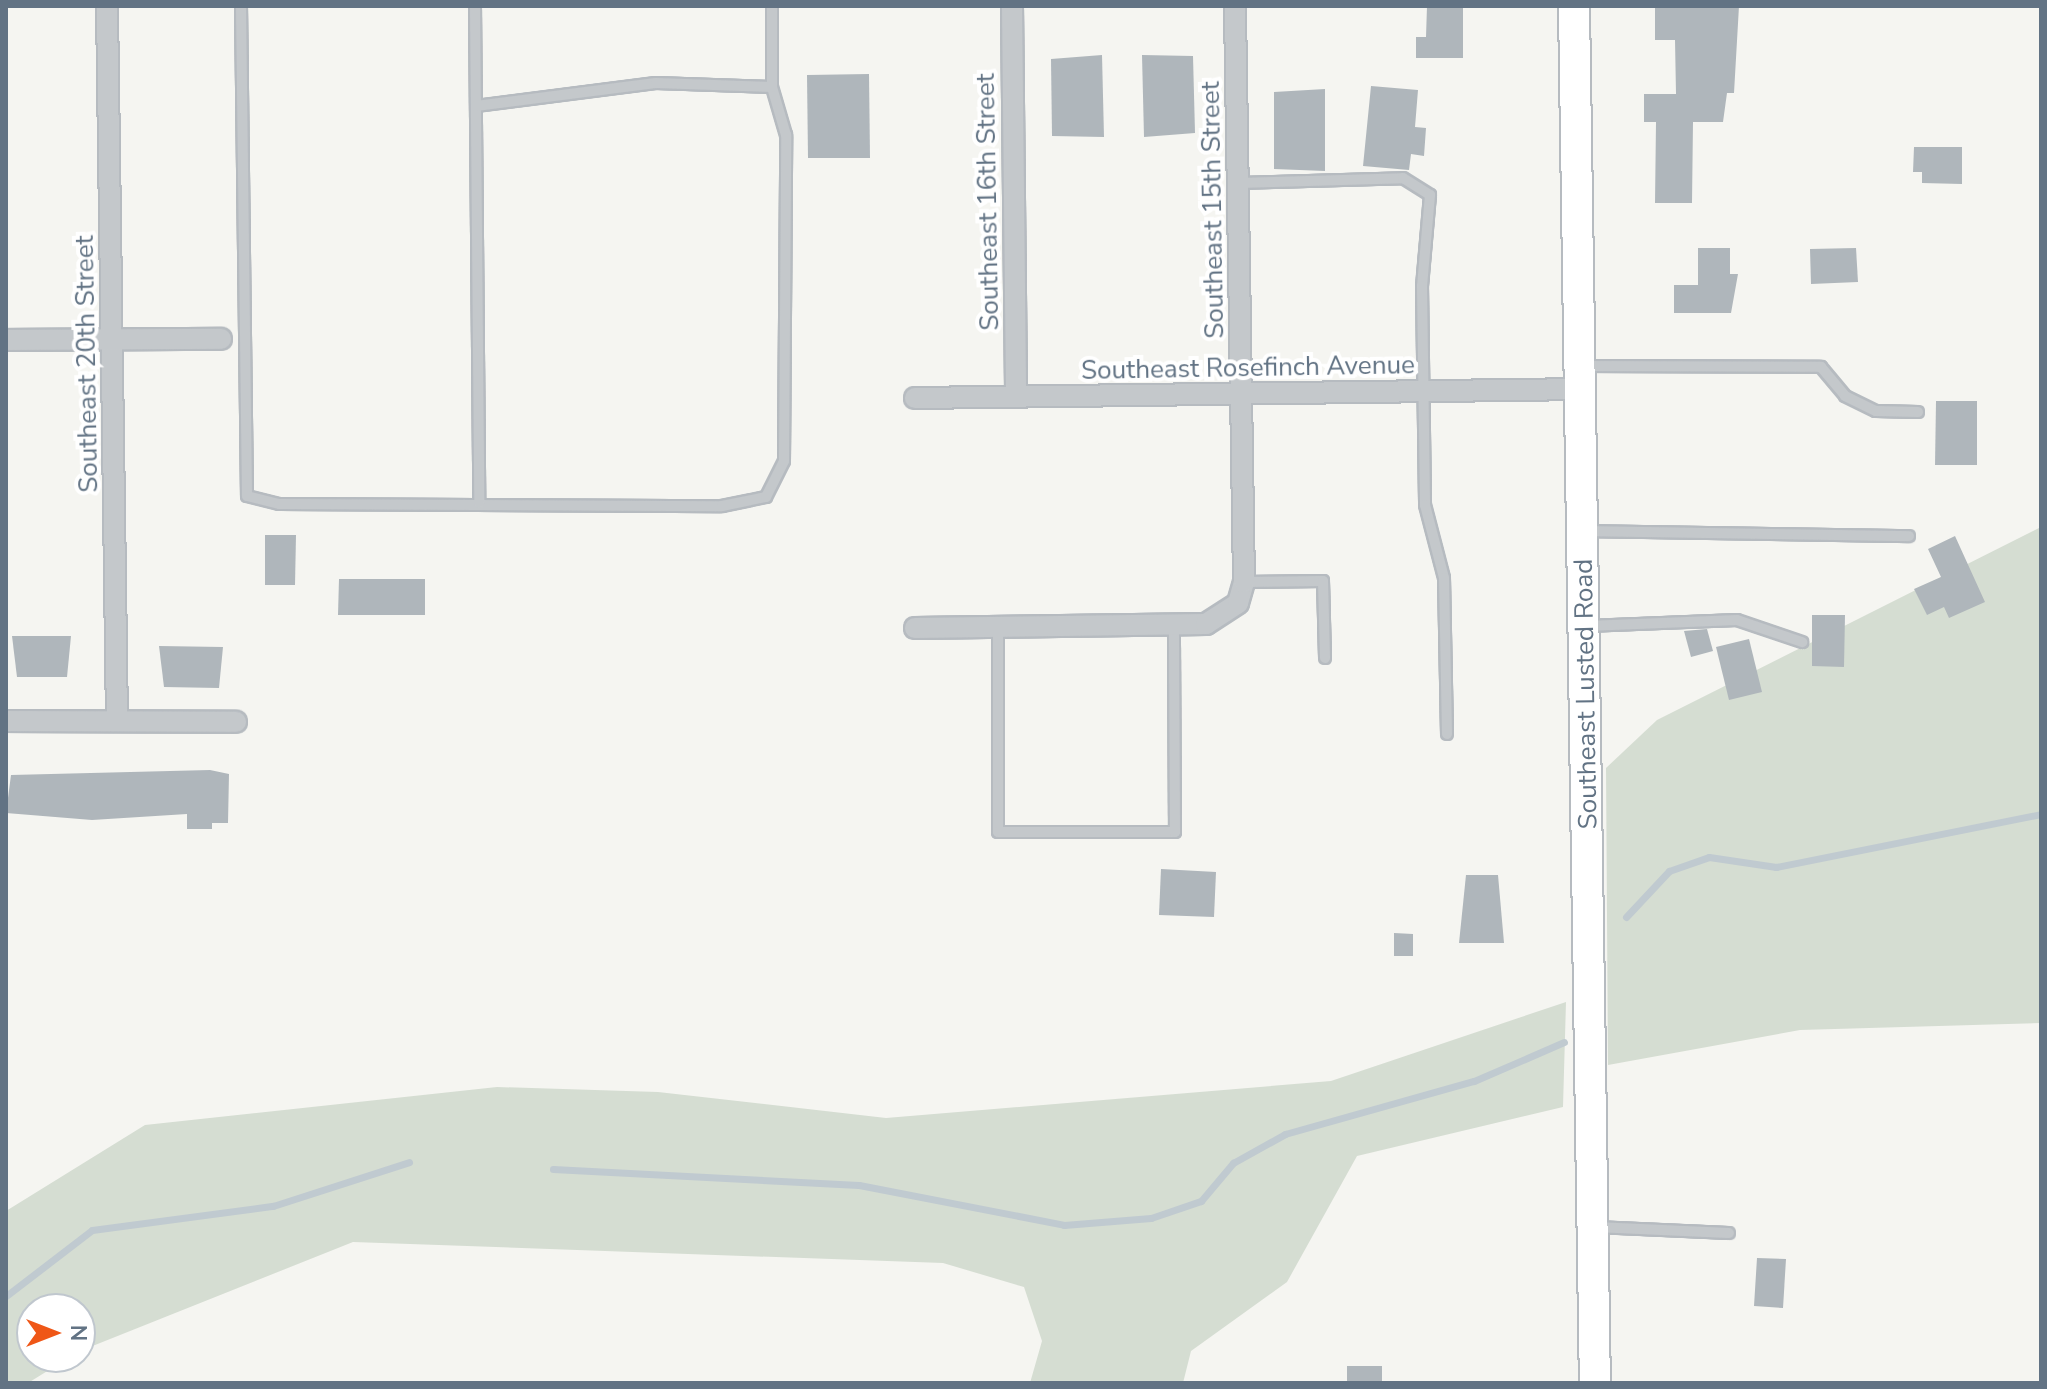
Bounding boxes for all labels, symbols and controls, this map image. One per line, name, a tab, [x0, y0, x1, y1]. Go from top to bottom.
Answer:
street label: Southeast 16th Street	[970, 73, 1006, 331]
street label: Southeast 15th Street	[1195, 81, 1231, 339]
street label: Southeast 20th Street	[69, 235, 105, 493]
street label: Southeast Rosefinch Avenue	[1081, 349, 1415, 387]
street label: Southeast Lusted Road	[1568, 558, 1604, 830]
north arrow	[16, 1293, 96, 1373]
text: N	[63, 1325, 93, 1341]

